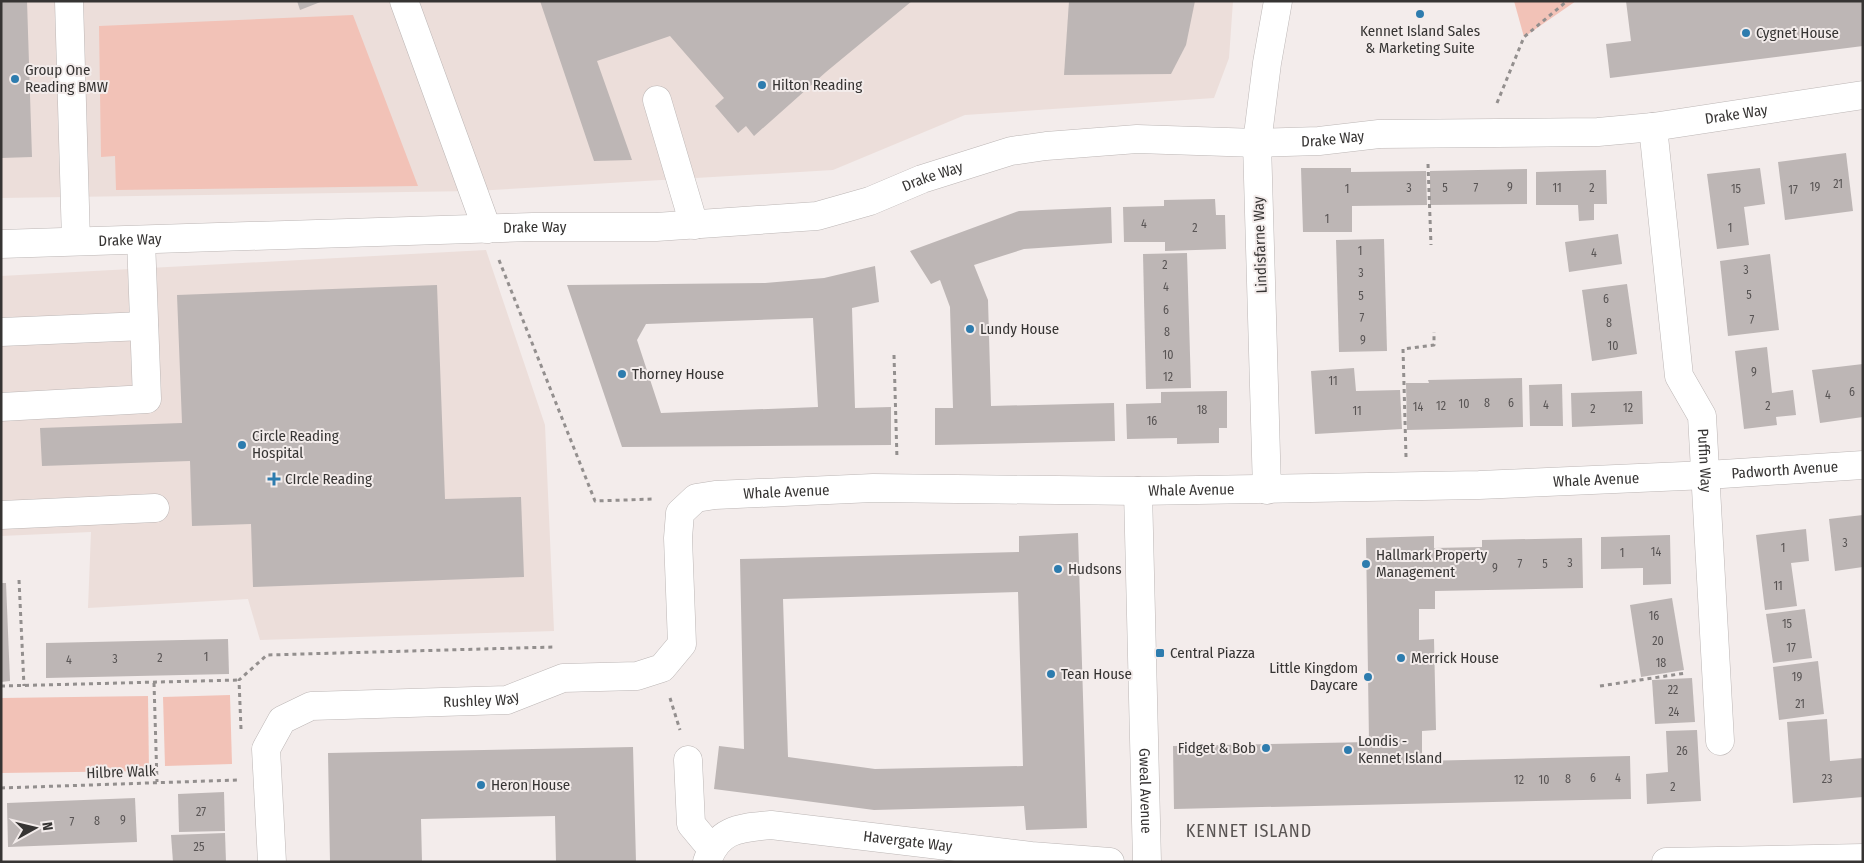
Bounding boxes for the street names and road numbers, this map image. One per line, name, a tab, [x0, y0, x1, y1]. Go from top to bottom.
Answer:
street label: Drake Way	[1704, 101, 1769, 128]
street label: Drake Way	[1301, 127, 1365, 151]
street label: Drake Way	[899, 158, 965, 195]
street label: Lindisfarne Way	[1249, 196, 1271, 294]
street label: Drake Way	[503, 218, 567, 237]
street label: Drake Way	[98, 230, 162, 250]
street label: Puffin Way	[1694, 428, 1715, 493]
street label: Padworth Avenue	[1731, 458, 1839, 482]
street label: Whale Avenue	[1553, 469, 1640, 491]
street label: Whale Avenue	[1148, 480, 1235, 500]
street label: Whale Avenue	[743, 481, 830, 503]
street label: Rushley Way	[443, 687, 522, 711]
street label: Gweal Avenue	[1135, 748, 1155, 834]
street label: Hilbre Walk	[86, 762, 156, 782]
street label: Havergate Way	[862, 827, 954, 856]

